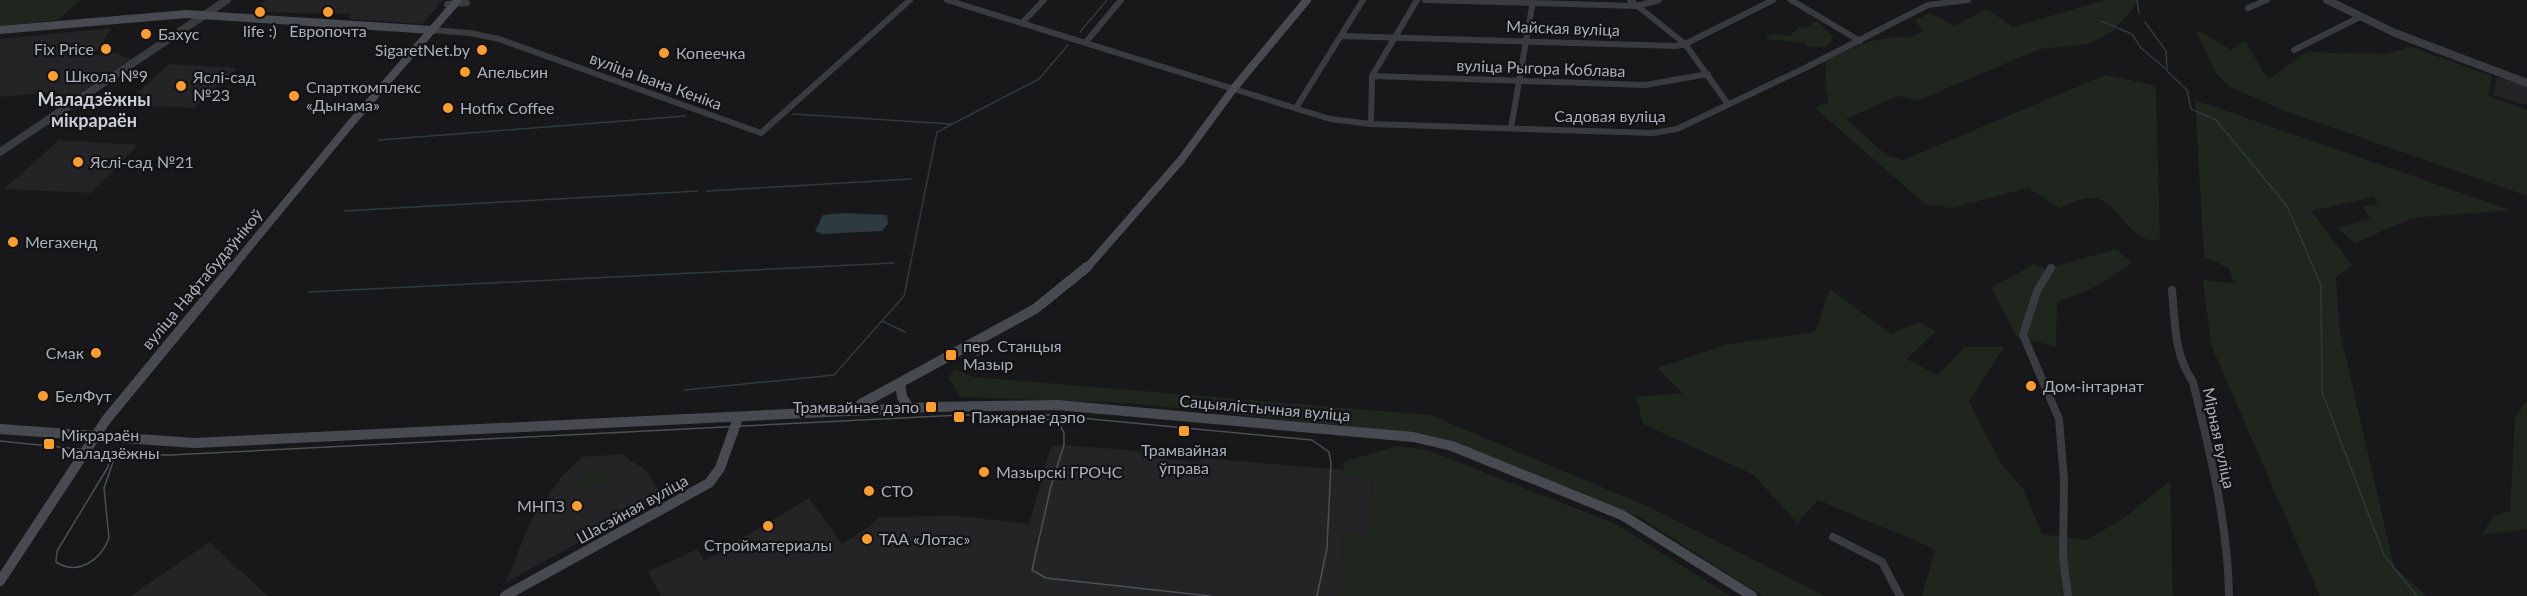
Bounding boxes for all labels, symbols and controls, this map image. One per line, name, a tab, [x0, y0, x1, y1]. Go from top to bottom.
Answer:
marker: life :)	[253, 5, 267, 19]
marker: Европочта	[321, 5, 335, 19]
street label: Майская вуліца	[1506, 16, 1620, 39]
place label: life :)	[243, 21, 277, 40]
place label: Европочта	[289, 21, 367, 40]
place label: Бахус	[158, 24, 200, 43]
marker: Бахус	[139, 27, 153, 41]
place label: Fix Price	[34, 39, 94, 58]
place label: SigaretNet.by	[375, 40, 471, 59]
marker: Fix Price	[99, 42, 113, 56]
marker: SigaretNet.by	[475, 43, 489, 57]
place label: Копеечка	[676, 43, 746, 62]
marker: Копеечка	[657, 46, 671, 60]
street label: вуліца Івана Кеніка	[588, 48, 725, 113]
street label: вуліца Рыгора Коблава	[1456, 55, 1626, 80]
place label: Апельсин	[477, 62, 548, 81]
marker: Апельсин	[458, 65, 472, 79]
place label: Школа №9	[65, 66, 148, 85]
place label: Яслі-сад №23	[192, 67, 256, 104]
marker: Школа №9	[46, 69, 60, 83]
place label: Спарткомплекс «Дынама»	[306, 77, 422, 114]
marker: Яслі-сад №23	[174, 79, 188, 93]
district label: Маладзёжны мікрараён	[37, 88, 151, 131]
marker: Спарткомплекс «Дынама»	[287, 89, 301, 103]
place label: Hotfix Coffee	[460, 98, 555, 117]
marker: Hotfix Coffee	[441, 101, 455, 115]
street label: Садовая вуліца	[1554, 106, 1666, 125]
place label: Яслі-сад №21	[89, 152, 194, 171]
marker: Яслі-сад №21	[71, 155, 85, 169]
street label: вуліца Нафтабудаўнікоў	[137, 204, 266, 353]
place label: Мегахенд	[25, 232, 98, 251]
marker: Мегахенд	[6, 235, 20, 249]
place label: пер. Станцыя Мазыр	[963, 336, 1062, 373]
place label: Смак	[46, 343, 85, 362]
marker: Смак	[89, 346, 103, 360]
marker: пер. Станцыя Мазыр	[944, 348, 958, 362]
place label: Дом-інтарнат	[2043, 376, 2144, 395]
marker: Дом-інтарнат	[2024, 379, 2038, 393]
place label: БелФут	[55, 386, 112, 405]
street label: Мірная вуліца	[2200, 386, 2239, 490]
marker: БелФут	[36, 389, 50, 403]
street label: Сацыялістычная вуліца	[1179, 391, 1351, 424]
place label: Трамвайнае дэпо	[793, 397, 919, 416]
marker: Трамвайнае дэпо	[924, 400, 938, 414]
place label: Пажарнае дэпо	[971, 407, 1085, 426]
marker: Пажарнае дэпо	[952, 410, 966, 424]
marker: Трамвайная ўправа	[1177, 424, 1191, 438]
place label: Мікрараён Маладзёжны	[61, 425, 160, 462]
marker: Мікрараён Маладзёжны	[42, 437, 56, 451]
place label: Трамвайная ўправа	[1141, 440, 1227, 477]
place label: Мазырскі ГРОЧС	[996, 462, 1123, 481]
marker: Мазырскі ГРОЧС	[977, 465, 991, 479]
street label: Шасэйная вуліца	[573, 470, 691, 547]
place label: СТО	[881, 481, 914, 500]
marker: СТО	[862, 484, 876, 498]
place label: МНПЗ	[517, 496, 565, 515]
marker: МНПЗ	[570, 499, 584, 513]
marker: Стройматериалы	[761, 519, 775, 533]
place label: ТАА «Лотас»	[879, 529, 970, 548]
marker: ТАА «Лотас»	[860, 532, 874, 546]
place label: Стройматериалы	[704, 535, 832, 554]

